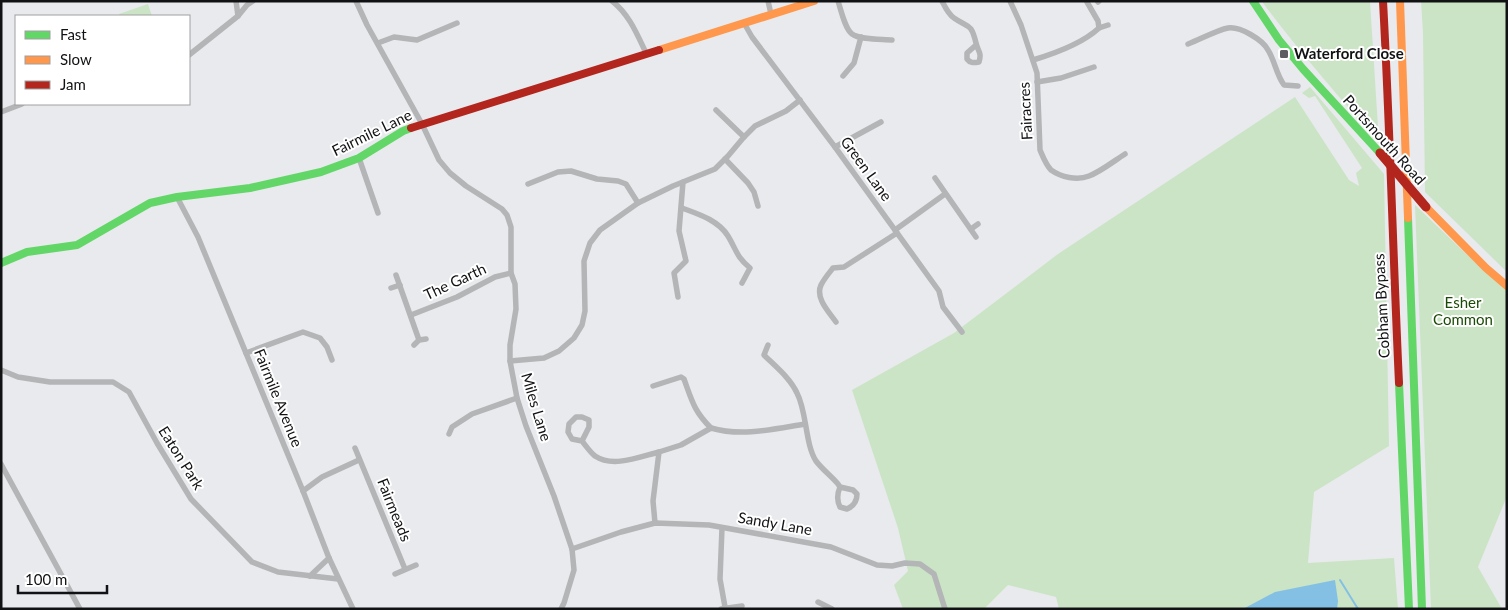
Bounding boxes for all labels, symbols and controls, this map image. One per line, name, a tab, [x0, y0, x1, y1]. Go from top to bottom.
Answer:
legend	[15, 15, 190, 105]
text: Fast	[60, 25, 87, 43]
place label: Waterford Close	[1294, 44, 1404, 62]
marker: Waterford Close	[1278, 48, 1290, 60]
text: Slow	[60, 50, 92, 68]
text: Jam	[60, 75, 86, 93]
street label: Fairacres	[1014, 82, 1036, 140]
street label: Portsmouth Road	[1340, 91, 1430, 188]
street label: Fairmile Lane	[329, 105, 415, 159]
street label: Green Lane	[837, 133, 896, 204]
street label: Cobham Bypass	[1369, 253, 1393, 359]
street label: The Garth	[421, 259, 488, 303]
park label: Esher Common	[1433, 293, 1493, 328]
street label: Fairmile Avenue	[251, 346, 307, 449]
street label: Miles Lane	[518, 370, 556, 443]
street label: Eaton Park	[155, 422, 209, 493]
street label: Fairmeads	[374, 475, 416, 544]
street label: Sandy Lane	[737, 508, 814, 538]
scale bar	[18, 562, 106, 594]
text: 100 m	[25, 570, 67, 588]

